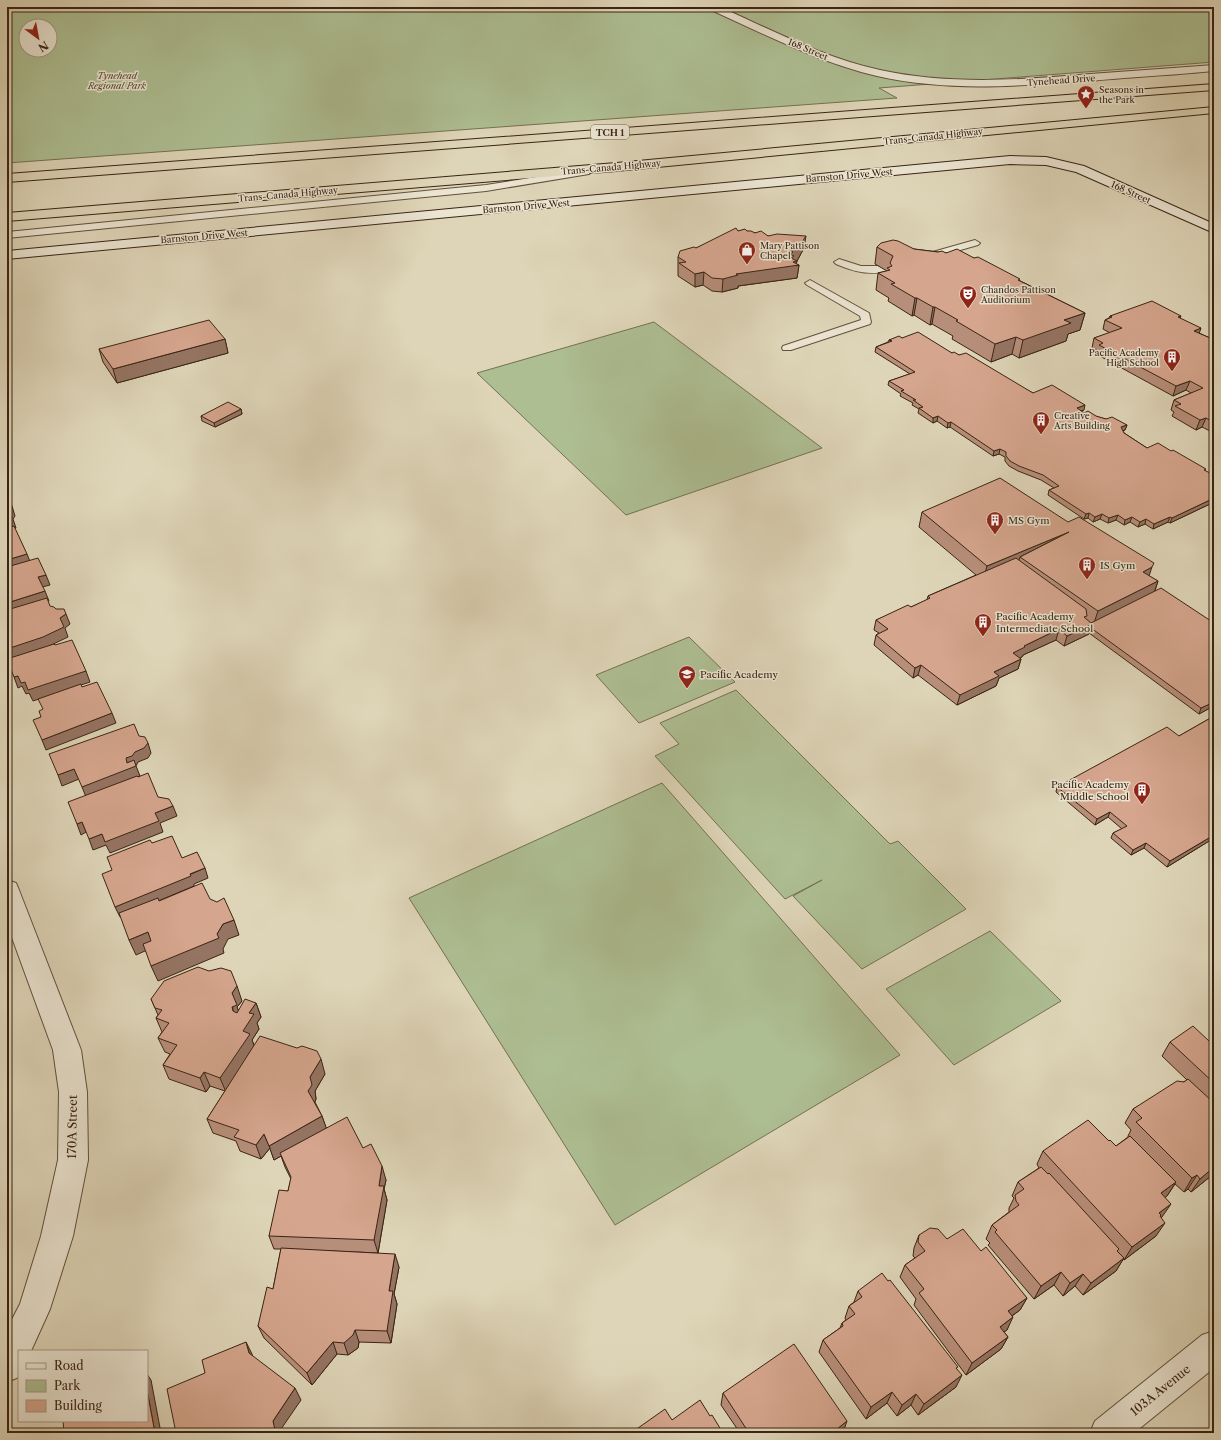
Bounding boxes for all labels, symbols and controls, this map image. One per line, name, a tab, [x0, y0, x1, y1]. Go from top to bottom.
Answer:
north arrow	[18, 18, 58, 58]
street label: 168 Street	[786, 36, 830, 63]
text: N	[35, 38, 51, 55]
park label: Tynehead Regional Park	[87, 70, 146, 91]
street label: Tynehead Drive	[1026, 72, 1096, 88]
place icon: Seasons in the Park	[1076, 84, 1096, 109]
place label: Seasons in the Park	[1099, 84, 1144, 105]
road number: TCH 1	[591, 125, 629, 139]
street label: Trans-Canada Highway	[883, 125, 984, 147]
street label: Trans-Canada Highway	[561, 157, 662, 177]
street label: Barnston Drive West	[805, 166, 894, 184]
street label: 168 Street	[1109, 178, 1153, 206]
street label: Trans-Canada Highway	[238, 184, 339, 204]
street label: Barnston Drive West	[482, 197, 571, 215]
street label: Barnston Drive West	[160, 227, 249, 245]
shop icon: Mary Pattison Chapel	[737, 240, 757, 265]
place label: Mary Pattison Chapel	[760, 240, 820, 261]
theatre icon: Chandos Pattison Auditorium	[958, 284, 978, 309]
place label: Chandos Pattison Auditorium	[980, 284, 1056, 305]
place label: Pacific Academy High School	[1089, 347, 1160, 368]
building icon: Pacific Academy High School	[1162, 347, 1182, 372]
building icon: Creative Arts Building	[1031, 410, 1051, 435]
place label: Creative Arts Building	[1053, 410, 1110, 431]
building icon: MS Gym	[985, 510, 1005, 535]
place label: MS Gym	[1008, 514, 1050, 527]
building icon: IS Gym	[1077, 555, 1097, 580]
place label: IS Gym	[1100, 559, 1136, 572]
place label: Pacific Academy Intermediate School	[996, 610, 1093, 635]
building icon: Pacific Academy Intermediate School	[973, 612, 993, 637]
school or university icon: Pacific Academy	[677, 664, 697, 689]
place label: Pacific Academy	[700, 668, 778, 681]
place label: Pacific Academy Middle School	[1051, 778, 1129, 803]
building icon: Pacific Academy Middle School	[1132, 780, 1152, 805]
street label: 170A Street	[64, 1094, 80, 1159]
legend	[18, 1350, 148, 1422]
text: Road	[54, 1358, 84, 1373]
street label: 103A Avenue	[1127, 1361, 1193, 1419]
text: Park	[54, 1378, 81, 1393]
text: Building	[54, 1398, 102, 1413]

